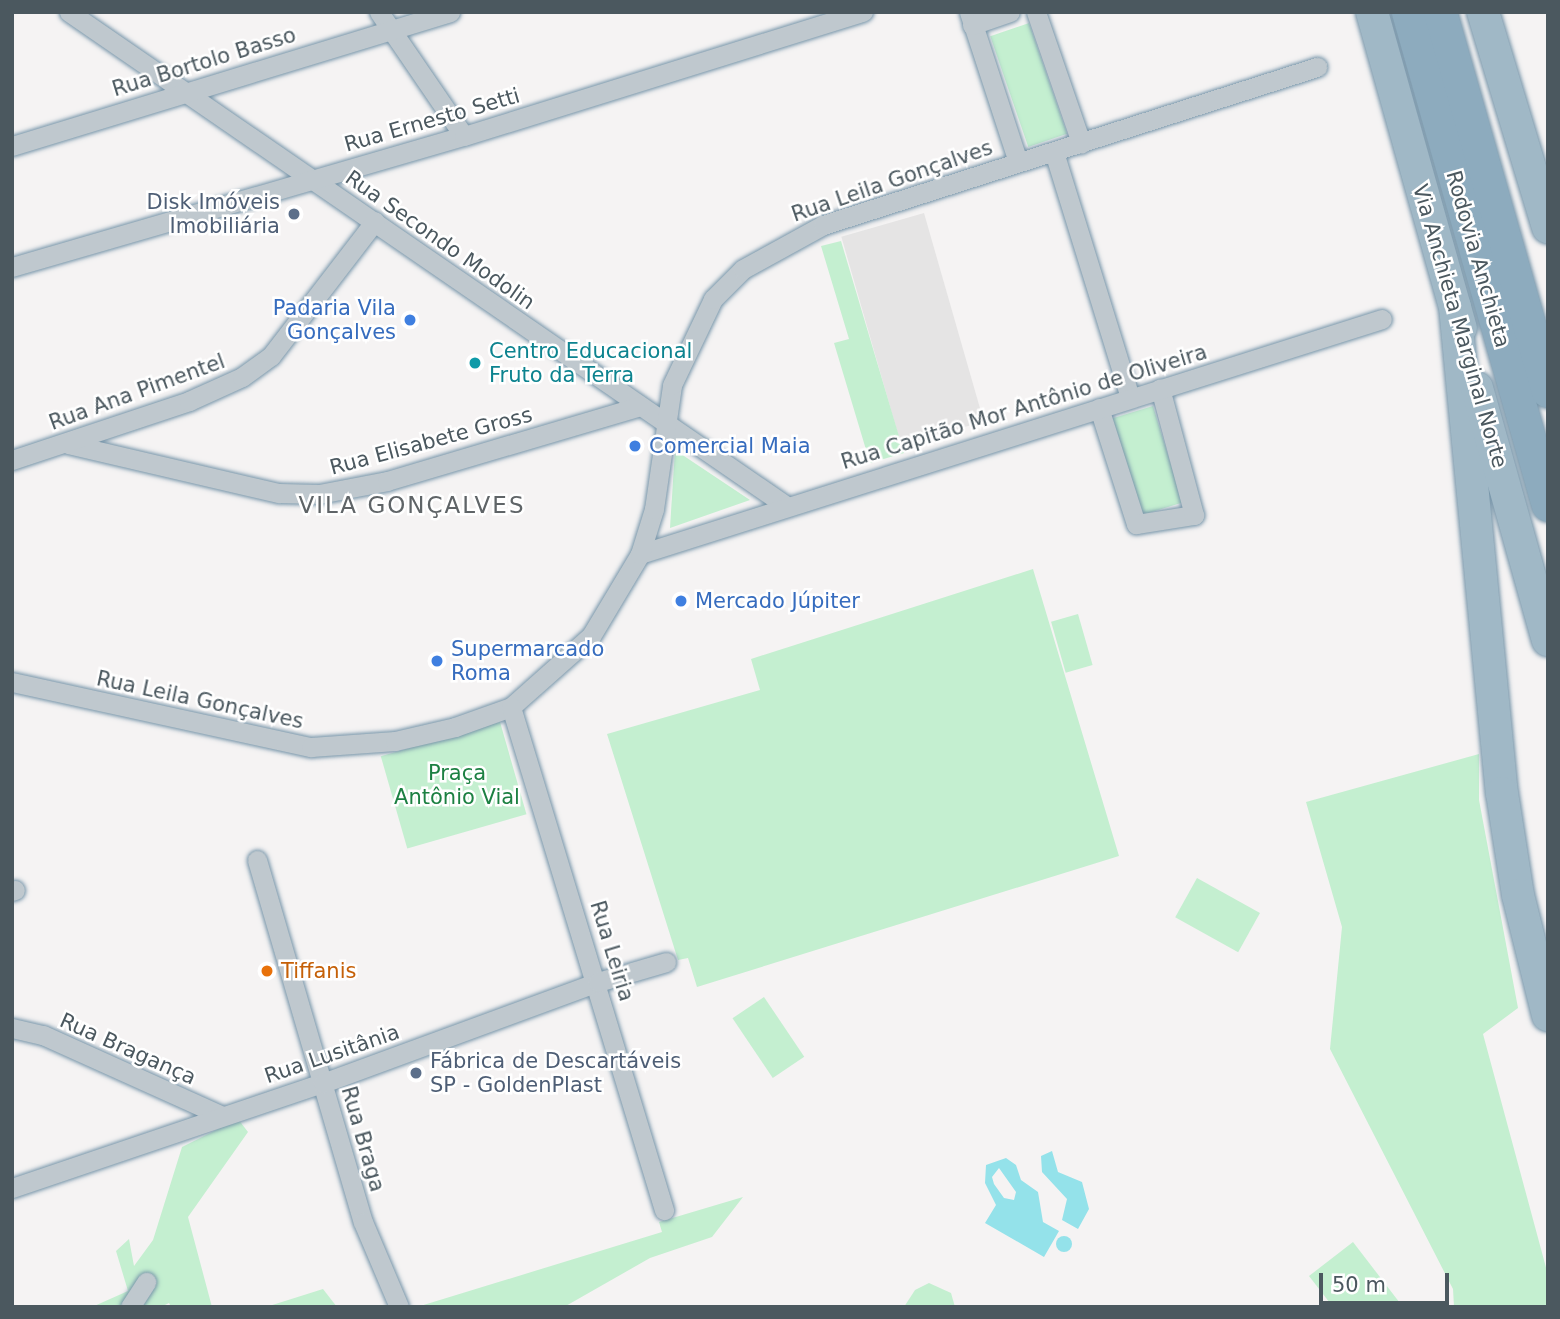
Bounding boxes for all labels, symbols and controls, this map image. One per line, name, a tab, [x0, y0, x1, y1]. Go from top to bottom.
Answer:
street label: Rua Bortolo Basso	[109, 22, 299, 102]
street label: Rua Ernesto Setti	[341, 83, 523, 157]
street label: Rua Leila Gonçalves	[788, 135, 996, 227]
street label: Rua Secondo Modolin	[340, 165, 540, 315]
street label: Rodovia Anchieta	[1441, 168, 1515, 350]
street label: Via Anchieta Marginal Norte	[1407, 181, 1513, 471]
place label: Disk Imóveis Imobiliária	[147, 189, 280, 239]
marker: Disk Imóveis Imobiliária	[286, 206, 302, 222]
place label: Padaria Vila Gonçalves	[273, 295, 396, 345]
marker: Padaria Vila Gonçalves	[402, 312, 418, 328]
place label: Centro Educacional Fruto da Terra	[489, 338, 692, 388]
street label: Rua Capitão Mor Antônio de Oliveira	[838, 339, 1210, 475]
street label: Rua Ana Pimentel	[46, 348, 228, 436]
marker: Centro Educacional Fruto da Terra	[467, 355, 483, 371]
street label: Rua Elisabete Gross	[327, 402, 535, 480]
place label: Comercial Maia	[649, 433, 811, 459]
marker: Comercial Maia	[627, 438, 643, 454]
district label: VILA GONÇALVES	[300, 491, 524, 519]
place label: Mercado Júpiter	[695, 588, 860, 614]
marker: Mercado Júpiter	[673, 593, 689, 609]
place label: Supermarcado Roma	[451, 636, 604, 686]
marker: Supermarcado Roma	[429, 653, 445, 669]
street label: Rua Leila Gonçalves	[94, 666, 306, 734]
park label: Praça Antônio Vial	[394, 760, 520, 810]
street label: Rua Leiria	[585, 898, 639, 1004]
place label: Tiffanis	[281, 958, 356, 984]
marker: Tiffanis	[259, 963, 275, 979]
street label: Rua Bragança	[56, 1008, 200, 1090]
street label: Rua Lusitânia	[261, 1019, 403, 1089]
place label: Fábrica de Descartáveis SP - GoldenPlast	[430, 1048, 681, 1098]
marker: Fábrica de Descartáveis SP - GoldenPlast	[408, 1065, 424, 1081]
street label: Rua Braga	[336, 1083, 390, 1195]
scale bar	[1322, 1260, 1452, 1304]
text: 50 m	[1332, 1273, 1386, 1297]

